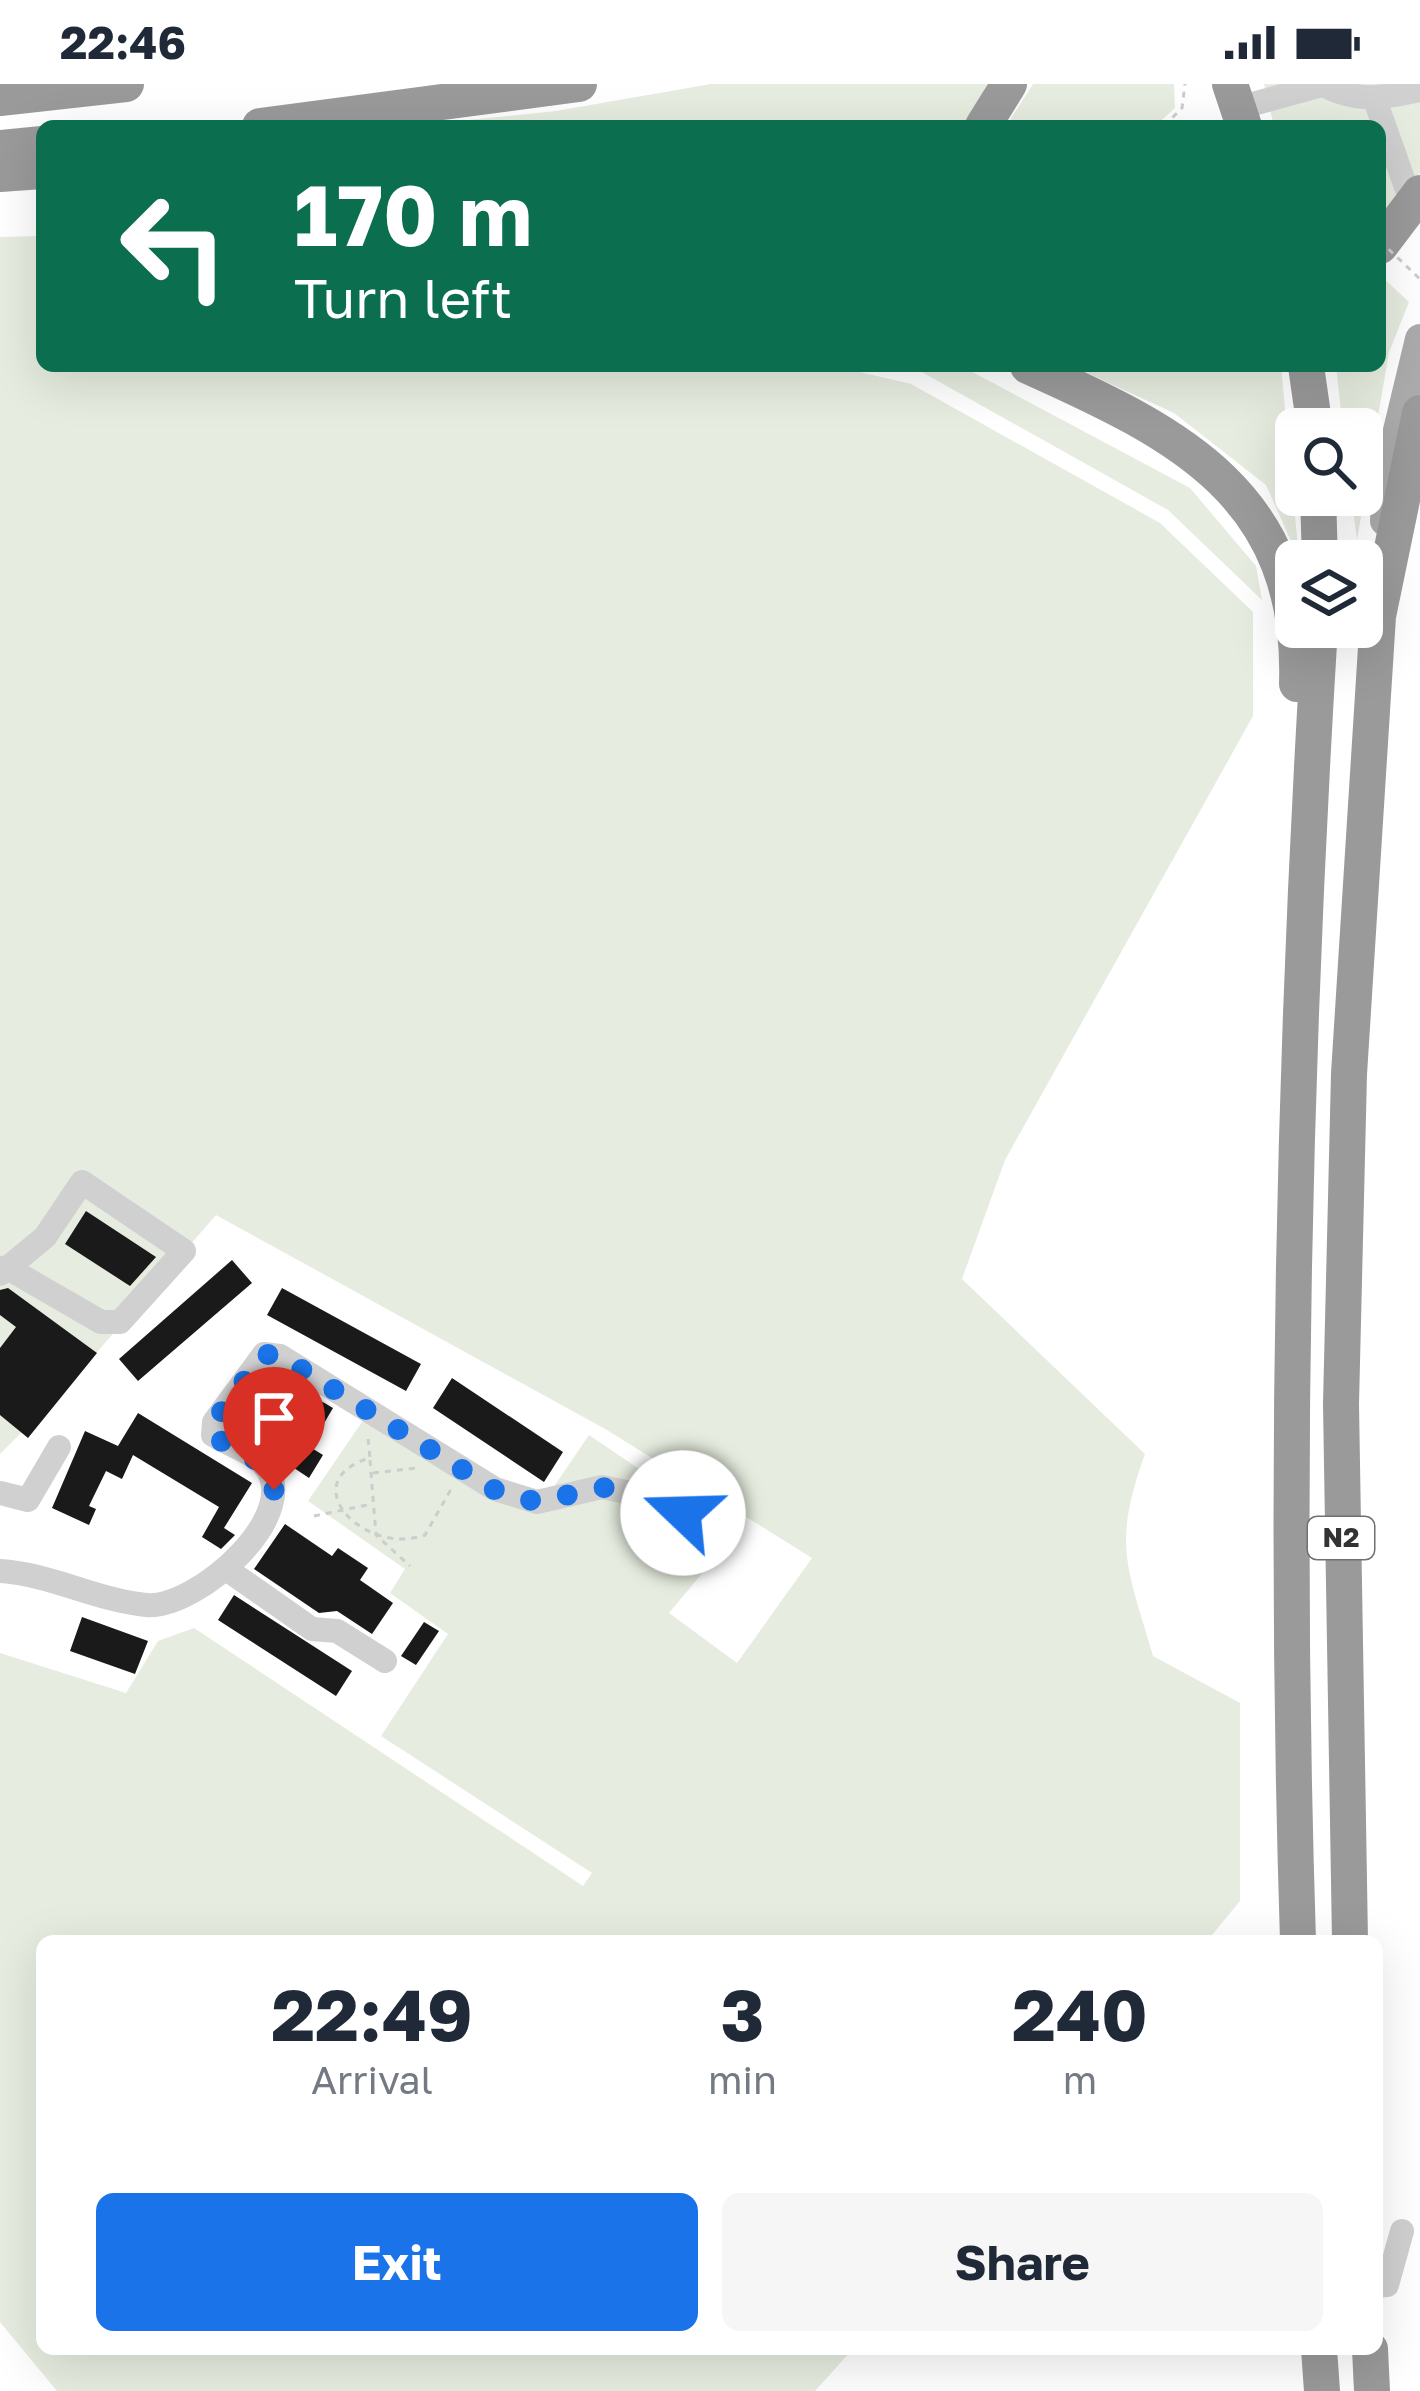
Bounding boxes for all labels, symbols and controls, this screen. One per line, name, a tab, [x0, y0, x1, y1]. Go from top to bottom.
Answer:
text: 22:46	[60, 15, 186, 69]
text: 170 m	[294, 164, 532, 264]
icon: left	[96, 168, 252, 324]
text: Turn left	[294, 265, 512, 330]
map controls	[1275, 408, 1383, 648]
button: search	[1275, 408, 1383, 516]
button: layers	[1275, 540, 1383, 648]
pin	[223, 1367, 325, 1490]
icon: arrive	[241, 1385, 307, 1451]
position arrow	[620, 1450, 746, 1576]
road number: N2	[1308, 1517, 1374, 1559]
text: 22:49	[271, 1970, 473, 2057]
text: 3	[720, 1970, 764, 2057]
text: 240	[1012, 1970, 1148, 2057]
text: Arrival	[311, 2056, 433, 2103]
text: min	[708, 2056, 777, 2103]
text: m	[1063, 2056, 1097, 2103]
button: Exit	[96, 2193, 698, 2331]
button: Share	[722, 2193, 1323, 2331]

